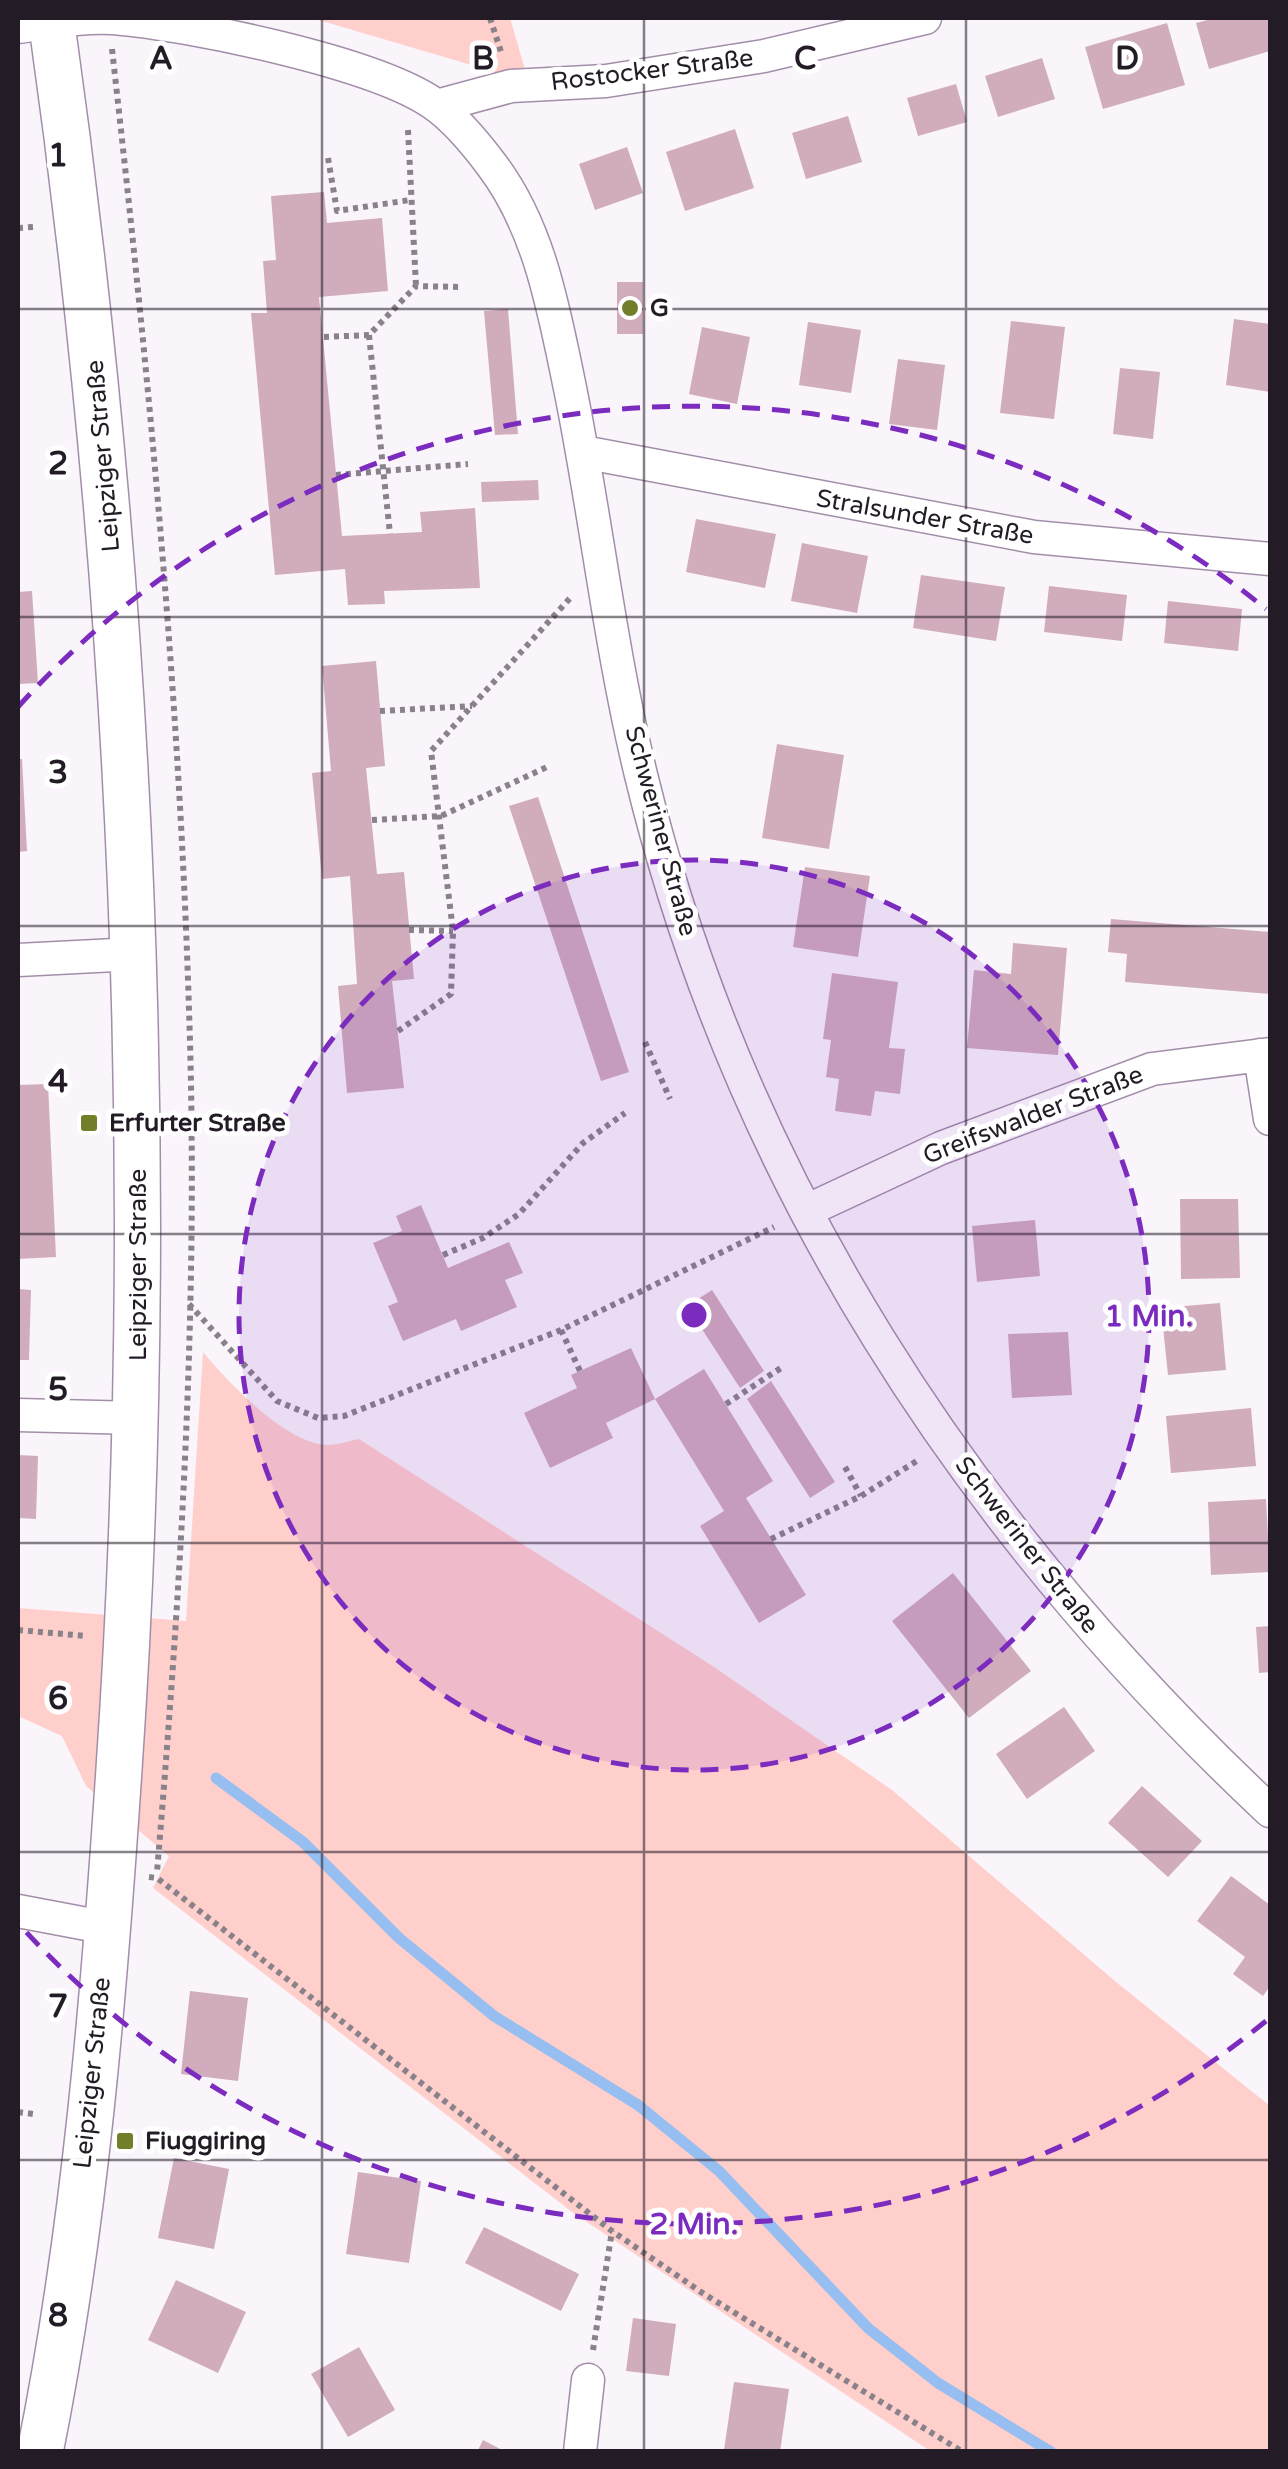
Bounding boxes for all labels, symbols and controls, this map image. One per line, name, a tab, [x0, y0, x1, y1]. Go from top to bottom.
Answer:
text: A	[149, 40, 173, 78]
text: B	[472, 40, 494, 78]
text: C	[794, 40, 816, 78]
text: D	[1115, 40, 1139, 78]
street label: Rostocker Straße	[549, 43, 755, 97]
text: 1	[48, 137, 68, 175]
place label: G	[650, 293, 669, 323]
marker: G	[619, 297, 641, 319]
street label: Leipziger Straße	[80, 359, 126, 553]
text: 2	[48, 445, 68, 483]
street label: Stralsunder Straße	[814, 483, 1036, 551]
street label: Schweriner Straße	[619, 723, 703, 939]
text: 3	[48, 754, 68, 792]
street label: Greifswalder Straße	[919, 1059, 1147, 1171]
text: 4	[48, 1063, 68, 1101]
place label: Erfurter Straße	[109, 1108, 286, 1138]
marker: Erfurter Straße	[78, 1112, 100, 1134]
street label: Leipziger Straße	[123, 1169, 153, 1361]
centre of rings	[676, 1297, 712, 1333]
text: 1 Min.	[1105, 1298, 1193, 1335]
text: 5	[48, 1371, 68, 1409]
street label: Schweriner Straße	[949, 1451, 1105, 1639]
text: 6	[48, 1680, 68, 1718]
street label: Leipziger Straße	[67, 1976, 117, 2170]
text: 7	[48, 1988, 68, 2026]
place label: Fiuggiring	[145, 2126, 266, 2156]
marker: Fiuggiring	[114, 2130, 136, 2152]
text: 2 Min.	[650, 2206, 738, 2243]
text: 8	[48, 2297, 68, 2335]

